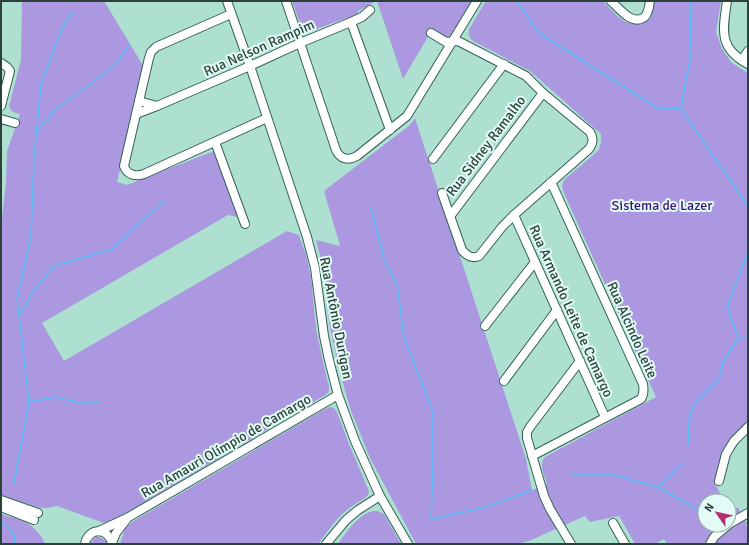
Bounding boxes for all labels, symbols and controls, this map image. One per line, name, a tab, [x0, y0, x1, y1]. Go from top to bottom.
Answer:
street label: Rua Nelson Rampim	[201, 16, 317, 80]
street label: Rua Sidney Ramalho	[443, 92, 529, 200]
park label: Sistema de Lazer	[612, 197, 713, 214]
street label: Rua Armando Leite de Camargo	[525, 222, 617, 400]
street label: Rua Antônio Durigan	[316, 256, 356, 380]
street label: Rua Alcindo Leite	[603, 279, 661, 381]
street label: Rua Amauri Olímpio de Camargo	[138, 390, 314, 502]
north arrow	[697, 493, 737, 533]
text: N	[702, 501, 717, 514]

